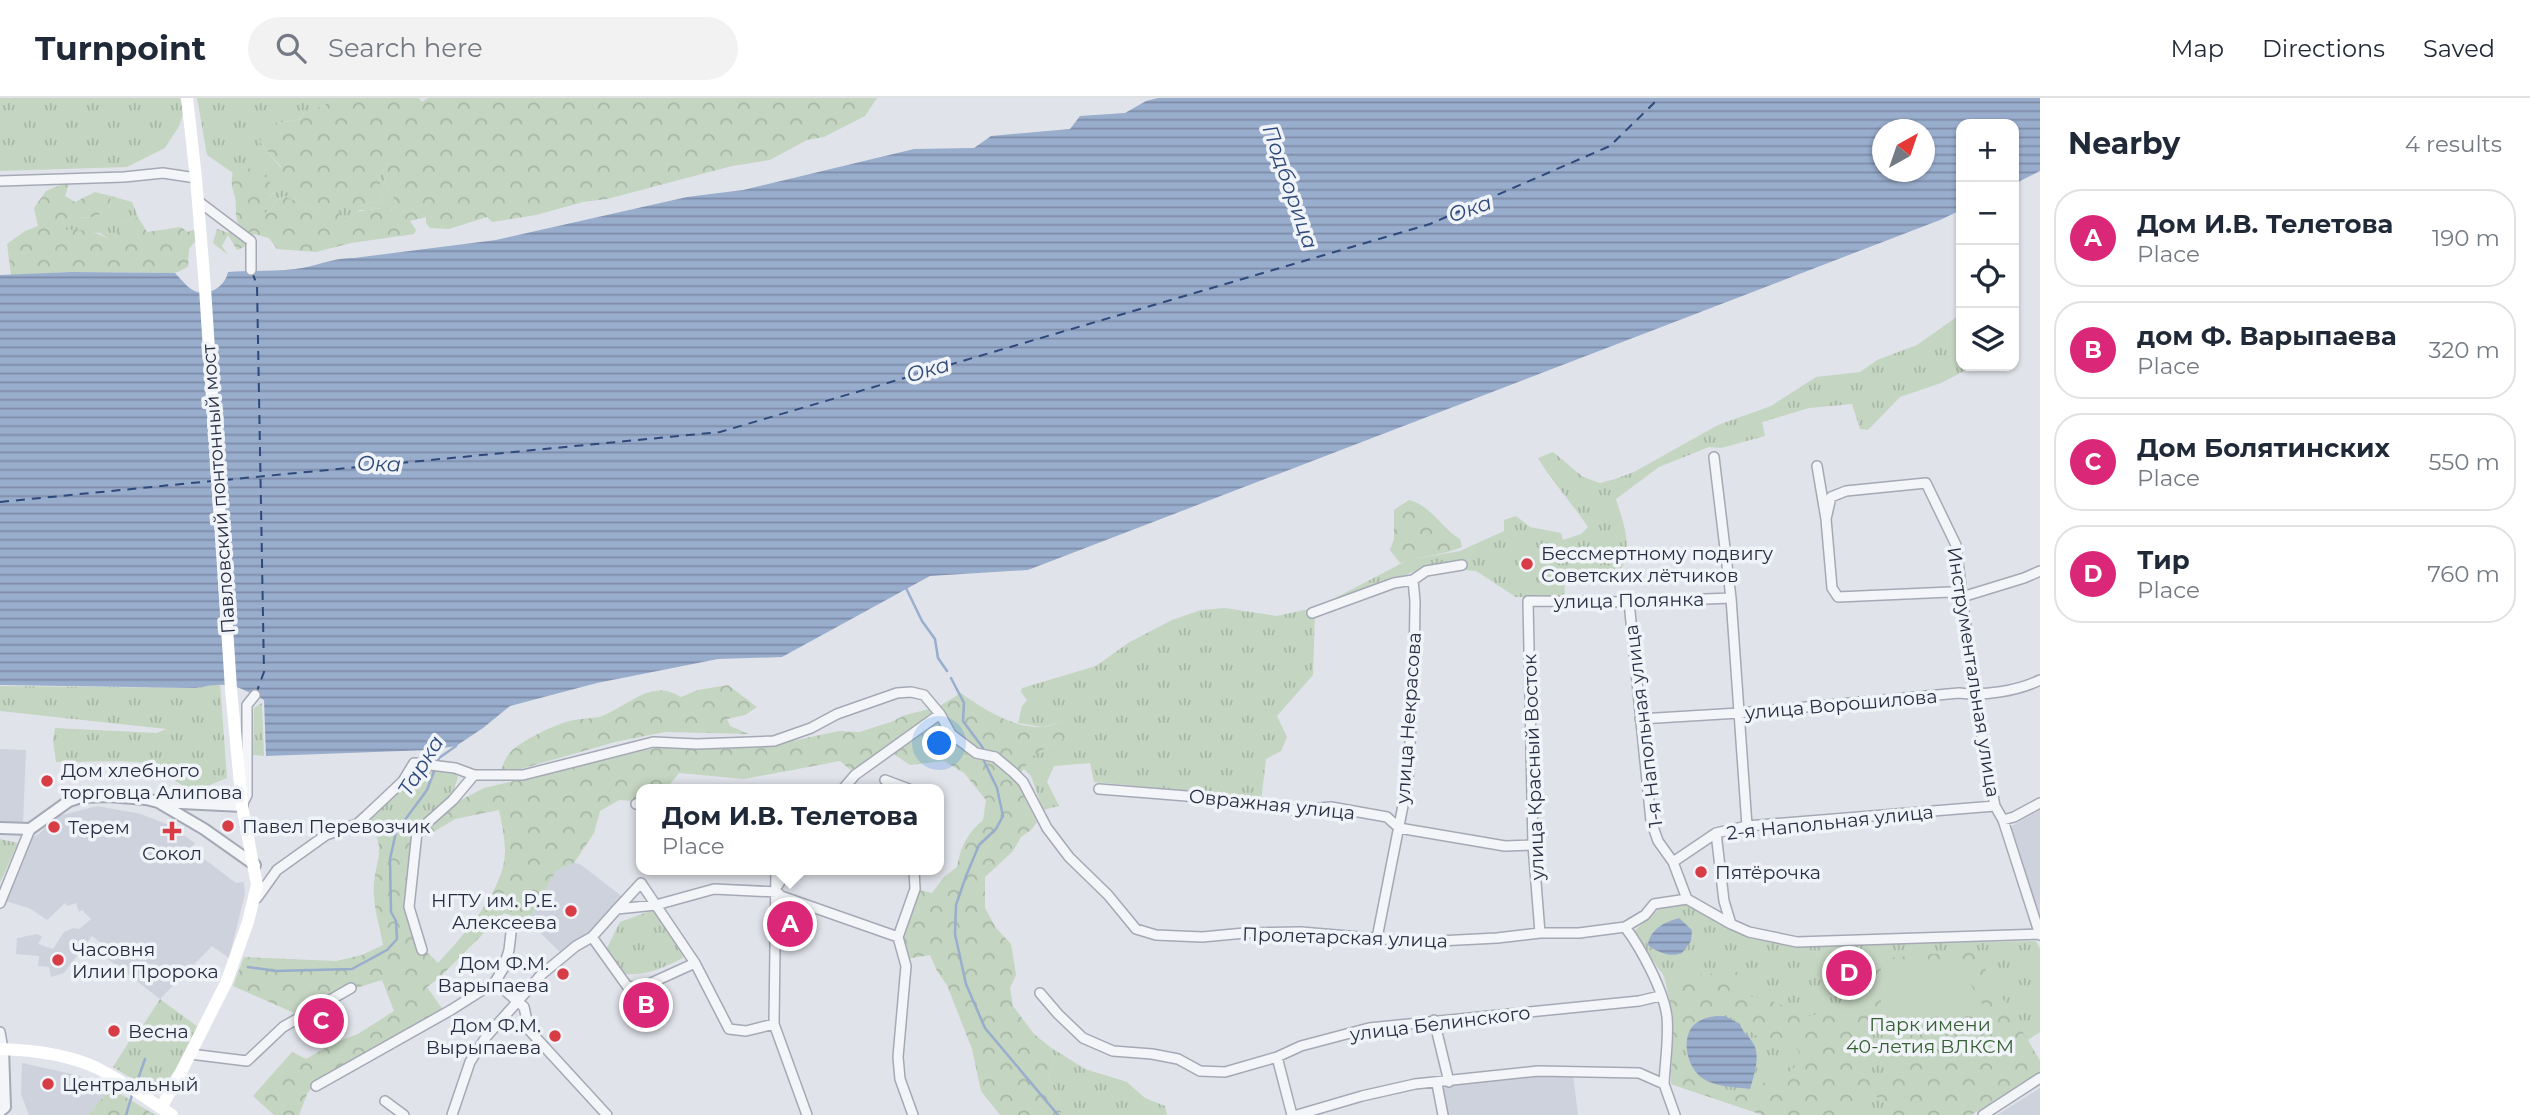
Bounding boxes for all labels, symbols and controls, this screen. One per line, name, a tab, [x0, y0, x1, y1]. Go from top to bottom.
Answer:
search box	[248, 17, 738, 80]
text: Turnpoint	[35, 28, 206, 68]
icon: search	[272, 29, 310, 67]
text: Search here	[328, 32, 483, 64]
text: Map	[2171, 34, 2224, 63]
text: Directions	[2262, 34, 2385, 63]
text: Saved	[2423, 34, 2495, 63]
north arrow	[1872, 119, 1935, 182]
map controls	[1956, 119, 2019, 371]
button: +	[1956, 119, 2019, 182]
water label: Подборица	[1258, 122, 1323, 252]
text: Nearby	[2068, 125, 2180, 162]
text: 4 results	[2405, 130, 2502, 158]
button: −	[1956, 182, 2019, 245]
water label: Ока	[1445, 190, 1495, 228]
text: Дом И.В. Телетова	[2137, 208, 2393, 240]
text: A	[2084, 224, 2102, 252]
text: 190 m	[2432, 224, 2500, 252]
text: Place	[2137, 240, 2200, 268]
button: locate	[1956, 245, 2019, 308]
button: layers	[1956, 308, 2019, 371]
text: дом Ф. Варыпаева	[2137, 320, 2397, 352]
text: B	[2084, 336, 2102, 364]
text: 320 m	[2428, 336, 2500, 364]
street label: Павловский понтонный мост	[197, 343, 240, 635]
water label: Ока	[903, 351, 953, 388]
text: Place	[2137, 352, 2200, 380]
text: Дом Болятинских	[2137, 432, 2390, 464]
text: C	[2085, 448, 2101, 476]
text: 550 m	[2428, 448, 2500, 476]
water label: Ока	[357, 451, 401, 476]
text: Place	[2137, 464, 2200, 492]
place label: Бессмертному подвигу Советских лётчиков	[1541, 542, 1774, 587]
text: Тир	[2137, 544, 2190, 576]
street label: Инструментальная улица	[1942, 545, 2005, 799]
marker: Бессмертному подвигу Советских лётчиков	[1519, 556, 1535, 572]
text: D	[2084, 560, 2103, 588]
text: 760 m	[2427, 560, 2500, 588]
text: Place	[2137, 576, 2200, 604]
street label: улица Полянка	[1553, 588, 1704, 613]
street label: 1-я Напольная улица	[1620, 623, 1667, 829]
street label: улица Некрасова	[1391, 631, 1426, 806]
street label: улица Красный Восток	[1518, 653, 1549, 882]
street label: улица Ворошилова	[1743, 685, 1938, 724]
your location	[922, 726, 956, 760]
water label: Тарка	[392, 731, 449, 801]
place label: Дом хлебного торговца Алипова	[61, 759, 243, 804]
marker: Дом хлебного торговца Алипова	[39, 773, 55, 789]
popup	[636, 784, 944, 875]
street label: Овражная улица	[1188, 784, 1356, 825]
text: Дом И.В. Телетова	[662, 800, 918, 832]
street label: 2-я Напольная улица	[1725, 800, 1935, 845]
place label: Павел Перевозчик	[242, 815, 430, 838]
place label: Терем	[68, 816, 130, 839]
marker: Павел Перевозчик	[220, 818, 236, 834]
marker: Терем	[46, 819, 62, 835]
marker: Сокол	[164, 823, 180, 839]
text: Place	[662, 832, 725, 860]
place label: Сокол	[142, 842, 202, 865]
place label: Пятёрочка	[1715, 861, 1821, 884]
marker: Пятёрочка	[1693, 864, 1709, 880]
place label: НГТУ им. Р.Е. Алексеева	[431, 889, 557, 934]
pin: A	[767, 898, 813, 950]
marker: НГТУ им. Р.Е. Алексеева	[563, 903, 579, 919]
street label: Пролетарская улица	[1242, 922, 1448, 953]
place label: Часовня Илии Пророка	[72, 938, 219, 983]
pin: D	[1826, 947, 1872, 999]
marker: Часовня Илии Пророка	[50, 952, 66, 968]
place label: Дом Ф.М. Варыпаева	[437, 952, 549, 997]
marker: Дом Ф.М. Варыпаева	[555, 966, 571, 982]
pin: B	[623, 979, 669, 1031]
pin: C	[298, 995, 344, 1047]
street label: улица Белинского	[1348, 1001, 1532, 1046]
park label: Парк имени 40-летия ВЛКСМ	[1846, 1013, 2014, 1058]
place label: Дом Ф.М. Вырыпаева	[426, 1014, 541, 1059]
place label: Весна	[128, 1020, 189, 1043]
marker: Весна	[106, 1023, 122, 1039]
marker: Дом Ф.М. Вырыпаева	[547, 1028, 563, 1044]
place label: Центральный	[62, 1073, 199, 1096]
marker: Центральный	[40, 1076, 56, 1092]

